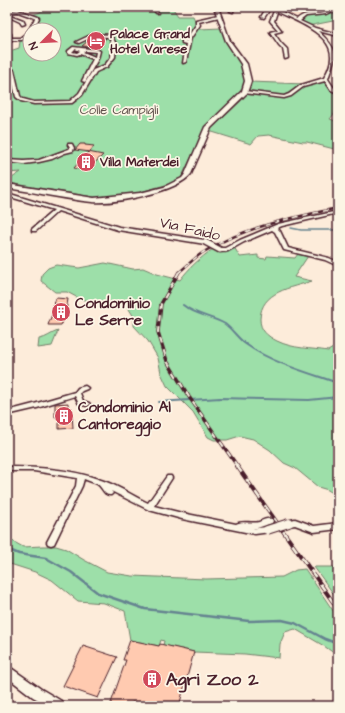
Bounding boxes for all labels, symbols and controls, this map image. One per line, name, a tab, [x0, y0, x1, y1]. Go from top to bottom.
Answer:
north arrow	[22, 22, 62, 62]
place label: Palace Grand Hotel Varese	[110, 25, 190, 58]
hotel icon: Palace Grand Hotel Varese	[85, 30, 107, 52]
text: N	[25, 40, 42, 52]
park label: Colle Campigli	[80, 101, 158, 120]
building icon: Villa Materdei	[75, 151, 97, 173]
place label: Villa Materdei	[99, 153, 180, 171]
street label: Via Faido	[158, 212, 223, 246]
place label: Condominio Le Serre	[75, 293, 150, 331]
building icon: Condominio Le Serre	[50, 301, 72, 323]
place label: Condominio Al Cantoreggio	[78, 397, 171, 437]
building icon: Condominio Al Cantoreggio	[53, 405, 75, 427]
place label: Agri Zoo 2	[166, 667, 259, 693]
building icon: Agri Zoo 2	[141, 668, 163, 690]

